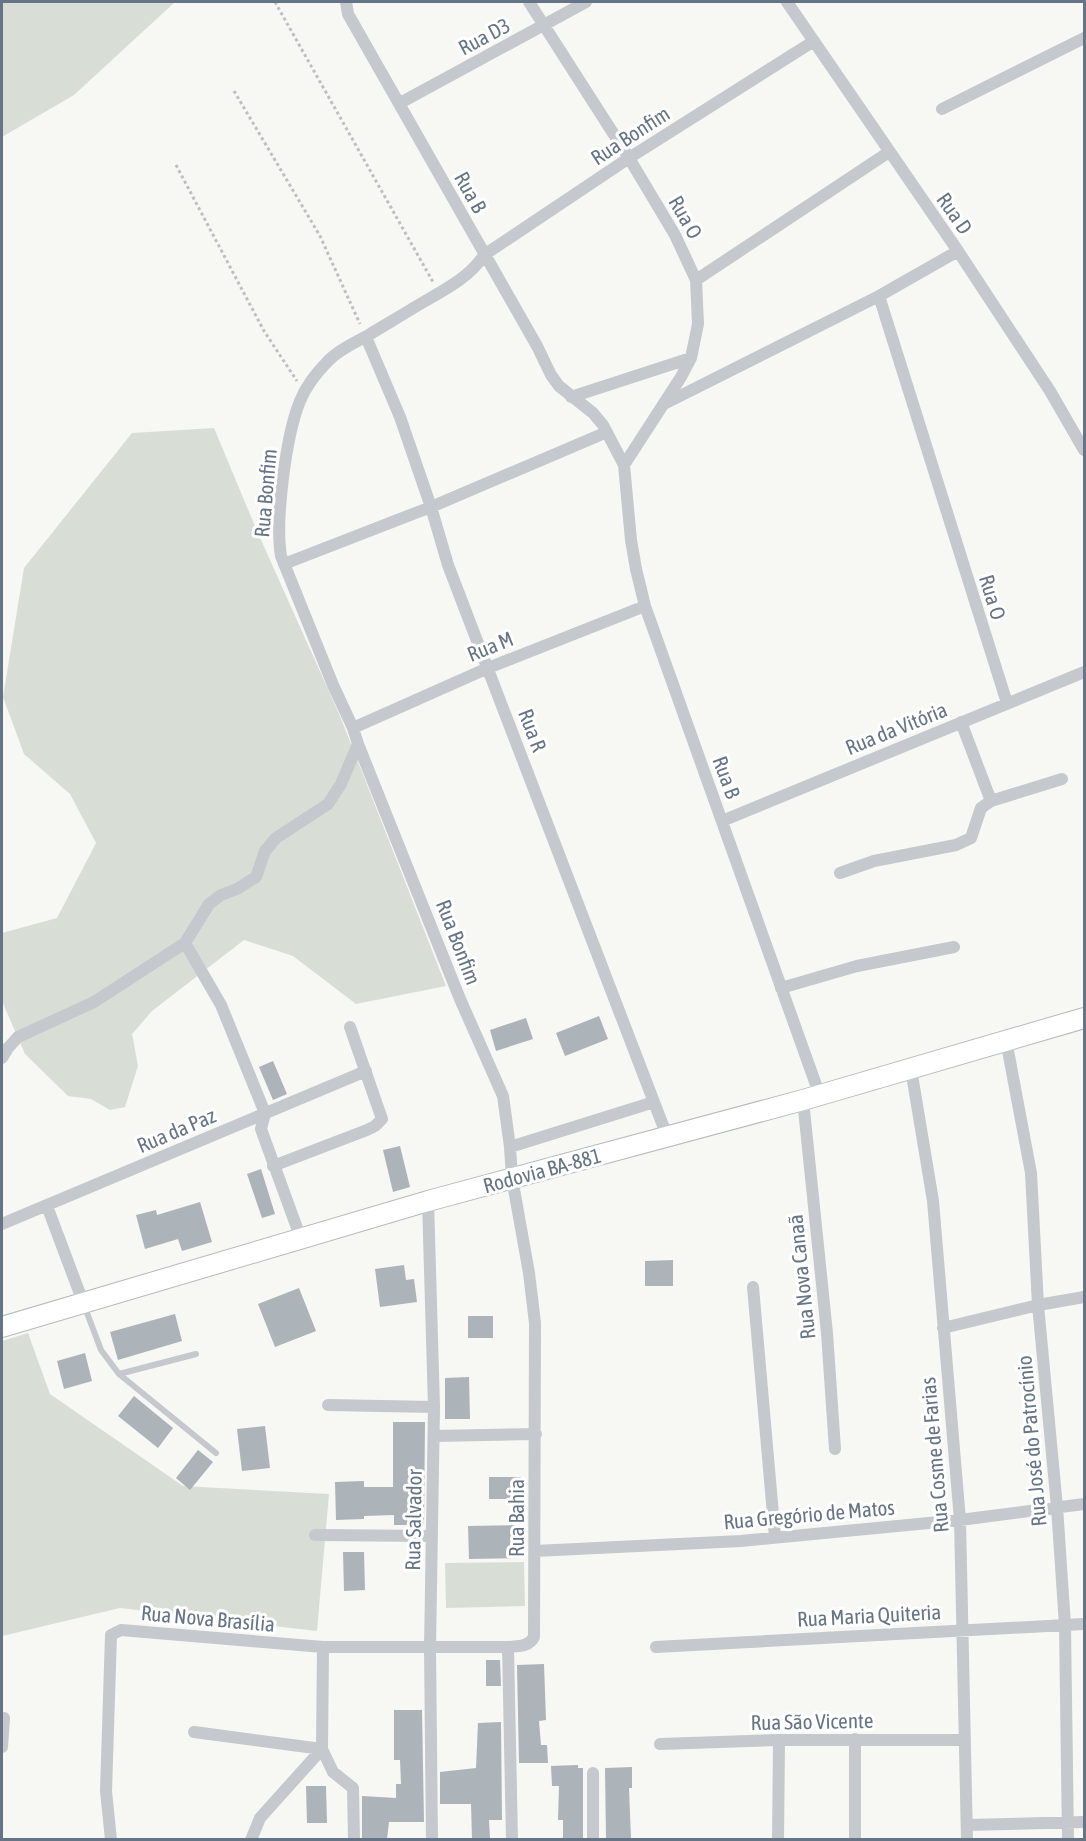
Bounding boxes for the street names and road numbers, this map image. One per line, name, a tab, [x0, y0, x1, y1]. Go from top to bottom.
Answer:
street label: Rua D3	[454, 13, 514, 59]
street label: Rua Bonfim	[586, 101, 674, 169]
street label: Rua B	[450, 167, 492, 217]
street label: Rua D	[932, 188, 978, 238]
street label: Rua O	[664, 191, 708, 243]
street label: Rua Bonfim	[249, 448, 281, 538]
street label: Rua O	[975, 572, 1011, 622]
street label: Rua M	[464, 626, 516, 666]
street label: Rua da Vitória	[842, 697, 950, 759]
street label: Rua R	[514, 705, 552, 755]
street label: Rua B	[708, 753, 746, 801]
street label: Rua Bonfim	[432, 896, 486, 988]
street label: Rua da Paz	[133, 1103, 219, 1157]
street label: Rodovia BA-881	[480, 1143, 604, 1197]
street label: Rua Nova Canaã	[783, 1213, 819, 1341]
street label: Rua José do Patrocínio	[1012, 1354, 1050, 1528]
street label: Rua Cosme de Farias	[915, 1376, 953, 1534]
street label: Rua Salvador	[400, 1468, 426, 1571]
street label: Rua Bahia	[504, 1479, 528, 1557]
street label: Rua Gregório de Matos	[722, 1495, 896, 1533]
street label: Rua Maria Quiteria	[796, 1599, 942, 1631]
street label: Rua Nova Brasília	[140, 1600, 276, 1636]
street label: Rua São Vicente	[750, 1708, 874, 1734]

